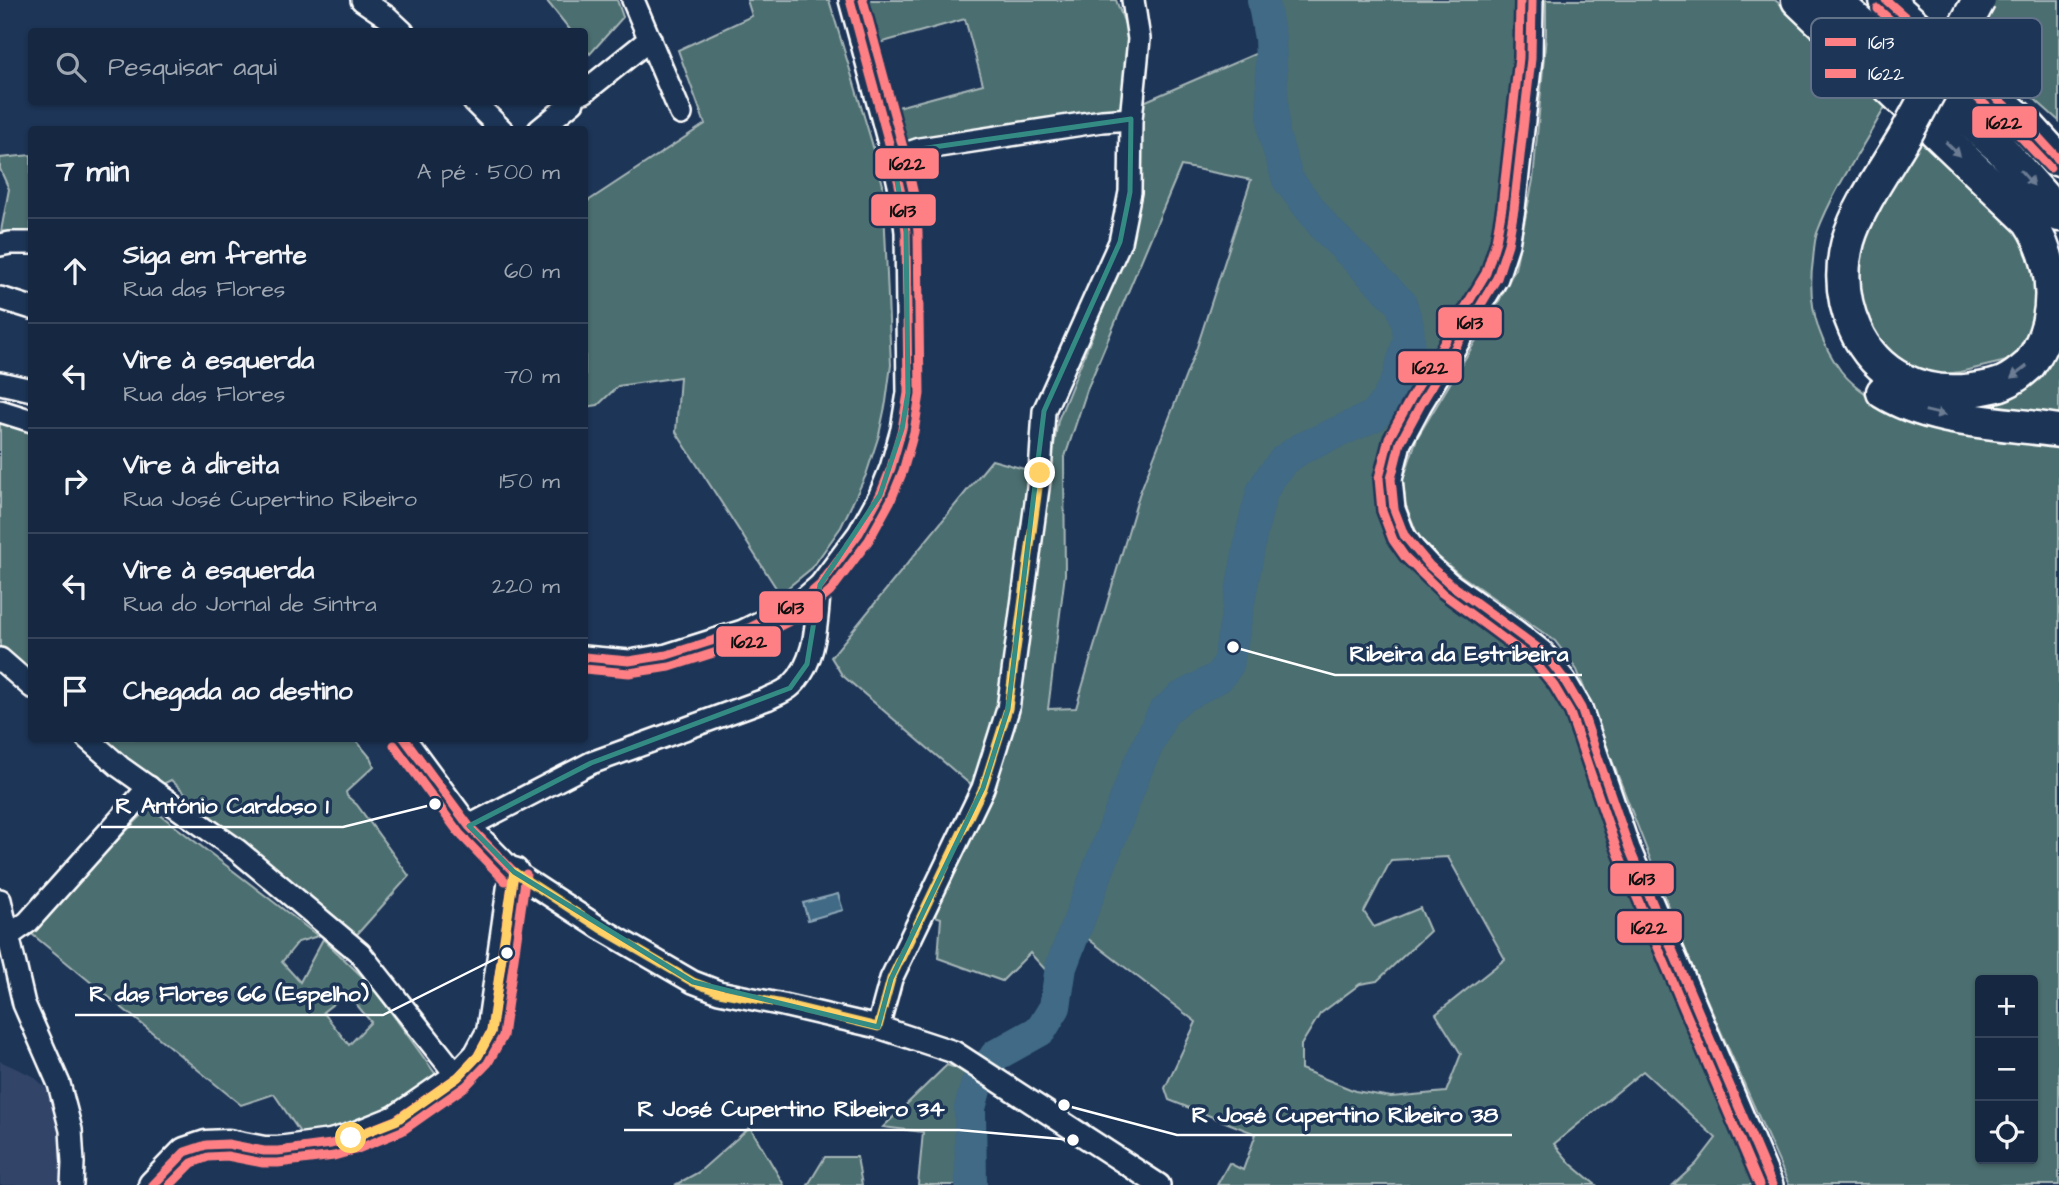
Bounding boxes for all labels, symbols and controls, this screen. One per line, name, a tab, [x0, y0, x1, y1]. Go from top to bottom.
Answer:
legend	[1811, 18, 2042, 98]
search box	[28, 28, 588, 105]
text: 1613	[1868, 30, 1895, 57]
icon: search	[52, 48, 90, 86]
text: Pesquisar aqui	[108, 49, 277, 85]
text: 1622	[1868, 61, 1904, 88]
line badge: 1622	[1971, 105, 2038, 139]
text: 1622	[1986, 110, 2022, 137]
one-way arrow	[1944, 140, 1961, 156]
line badge: 1622	[874, 147, 940, 180]
text: 7 min	[56, 151, 129, 193]
text: 1622	[889, 151, 925, 178]
text: A pé · 500 m	[417, 156, 560, 188]
one-way arrow	[2018, 170, 2034, 187]
line badge: 1613	[870, 193, 937, 227]
text: 1613	[890, 198, 917, 225]
text: Siga em frente	[123, 237, 307, 273]
icon: ahead	[56, 252, 94, 290]
text: 60 m	[504, 255, 560, 287]
text: Rua das Flores	[123, 273, 285, 305]
line badge: 1613	[1437, 306, 1503, 339]
text: 1613	[1457, 310, 1484, 337]
text: Vire à esquerda	[123, 342, 314, 378]
line badge: 1622	[1397, 350, 1463, 384]
text: 1622	[1412, 355, 1448, 382]
icon: left	[56, 357, 94, 395]
text: 70 m	[504, 360, 560, 392]
one-way arrow	[2010, 365, 2029, 379]
text: Rua das Flores	[123, 378, 285, 410]
one-way arrow	[1924, 408, 1946, 419]
text: Vire à direita	[123, 447, 279, 483]
route end	[1024, 457, 1055, 488]
icon: right	[56, 462, 94, 500]
text: 150 m	[499, 465, 560, 497]
text: Rua José Cupertino Ribeiro	[123, 483, 417, 515]
text: Vire à esquerda	[123, 552, 314, 588]
icon: left	[56, 567, 94, 605]
text: 220 m	[492, 570, 560, 602]
text: Rua do Jornal de Sintra	[123, 588, 377, 620]
line badge: 1613	[758, 590, 824, 624]
text: 1613	[778, 595, 805, 622]
line badge: 1622	[715, 625, 782, 658]
text: 1622	[731, 629, 767, 656]
callout: Ribeira da Estribeira	[1335, 631, 1582, 675]
text: Ribeira da Estribeira	[1350, 638, 1569, 670]
icon: arrive	[56, 672, 94, 710]
text: Chegada ao destino	[123, 673, 353, 709]
callout: R António Cardoso 1	[101, 783, 343, 827]
text: R António Cardoso 1	[115, 790, 329, 822]
line badge: 1613	[1609, 862, 1675, 895]
text: 1613	[1629, 866, 1656, 893]
line badge: 1622	[1616, 910, 1683, 944]
text: 1622	[1631, 915, 1667, 942]
callout: R das Flores 66 (Espelho)	[75, 971, 383, 1015]
map controls	[1975, 975, 2038, 1164]
button: +	[1975, 975, 2038, 1038]
text: R das Flores 66 (Espelho)	[89, 978, 369, 1010]
button: −	[1975, 1038, 2038, 1101]
callout: R José Cupertino Ribeiro 34	[624, 1086, 959, 1130]
callout: R José Cupertino Ribeiro 38	[1177, 1091, 1512, 1135]
text: R José Cupertino Ribeiro 34	[637, 1093, 945, 1125]
text: R José Cupertino Ribeiro 38	[1192, 1099, 1498, 1131]
button: locate	[1975, 1101, 2038, 1164]
route start	[335, 1122, 366, 1153]

